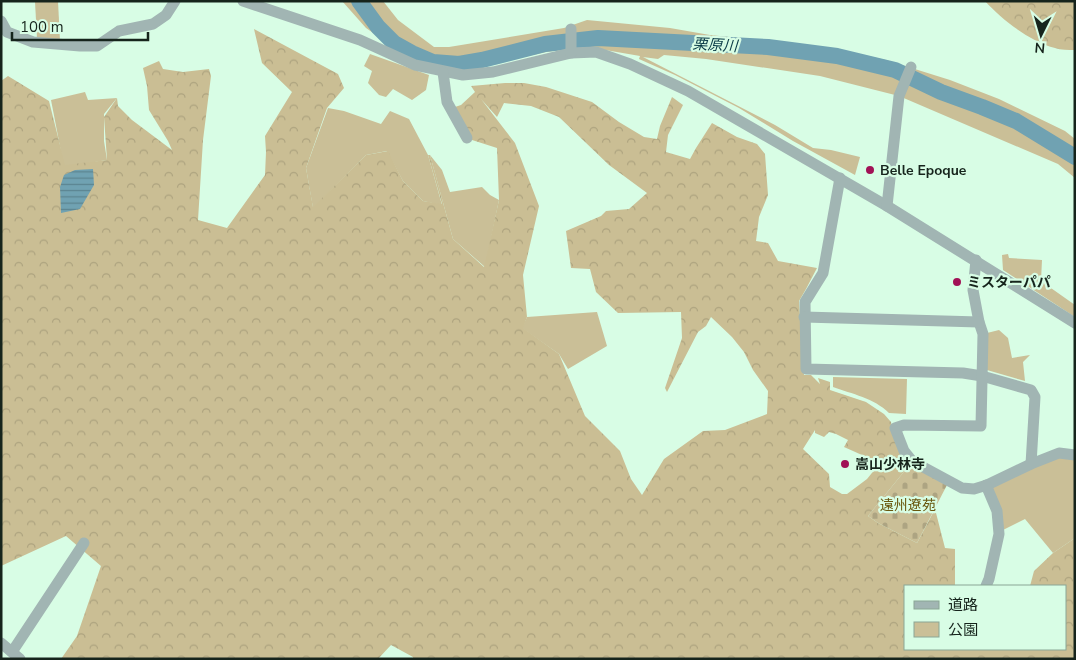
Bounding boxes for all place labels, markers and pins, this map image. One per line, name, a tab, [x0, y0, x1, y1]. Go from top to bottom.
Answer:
place label: Belle Epoque	[880, 161, 967, 180]
marker: Belle Epoque	[864, 164, 876, 176]
place label: ミスターパパ	[967, 273, 1051, 292]
marker: ミスターパパ	[951, 276, 963, 288]
place label: 嵩山少林寺	[855, 455, 925, 474]
marker: 嵩山少林寺	[839, 458, 851, 470]

